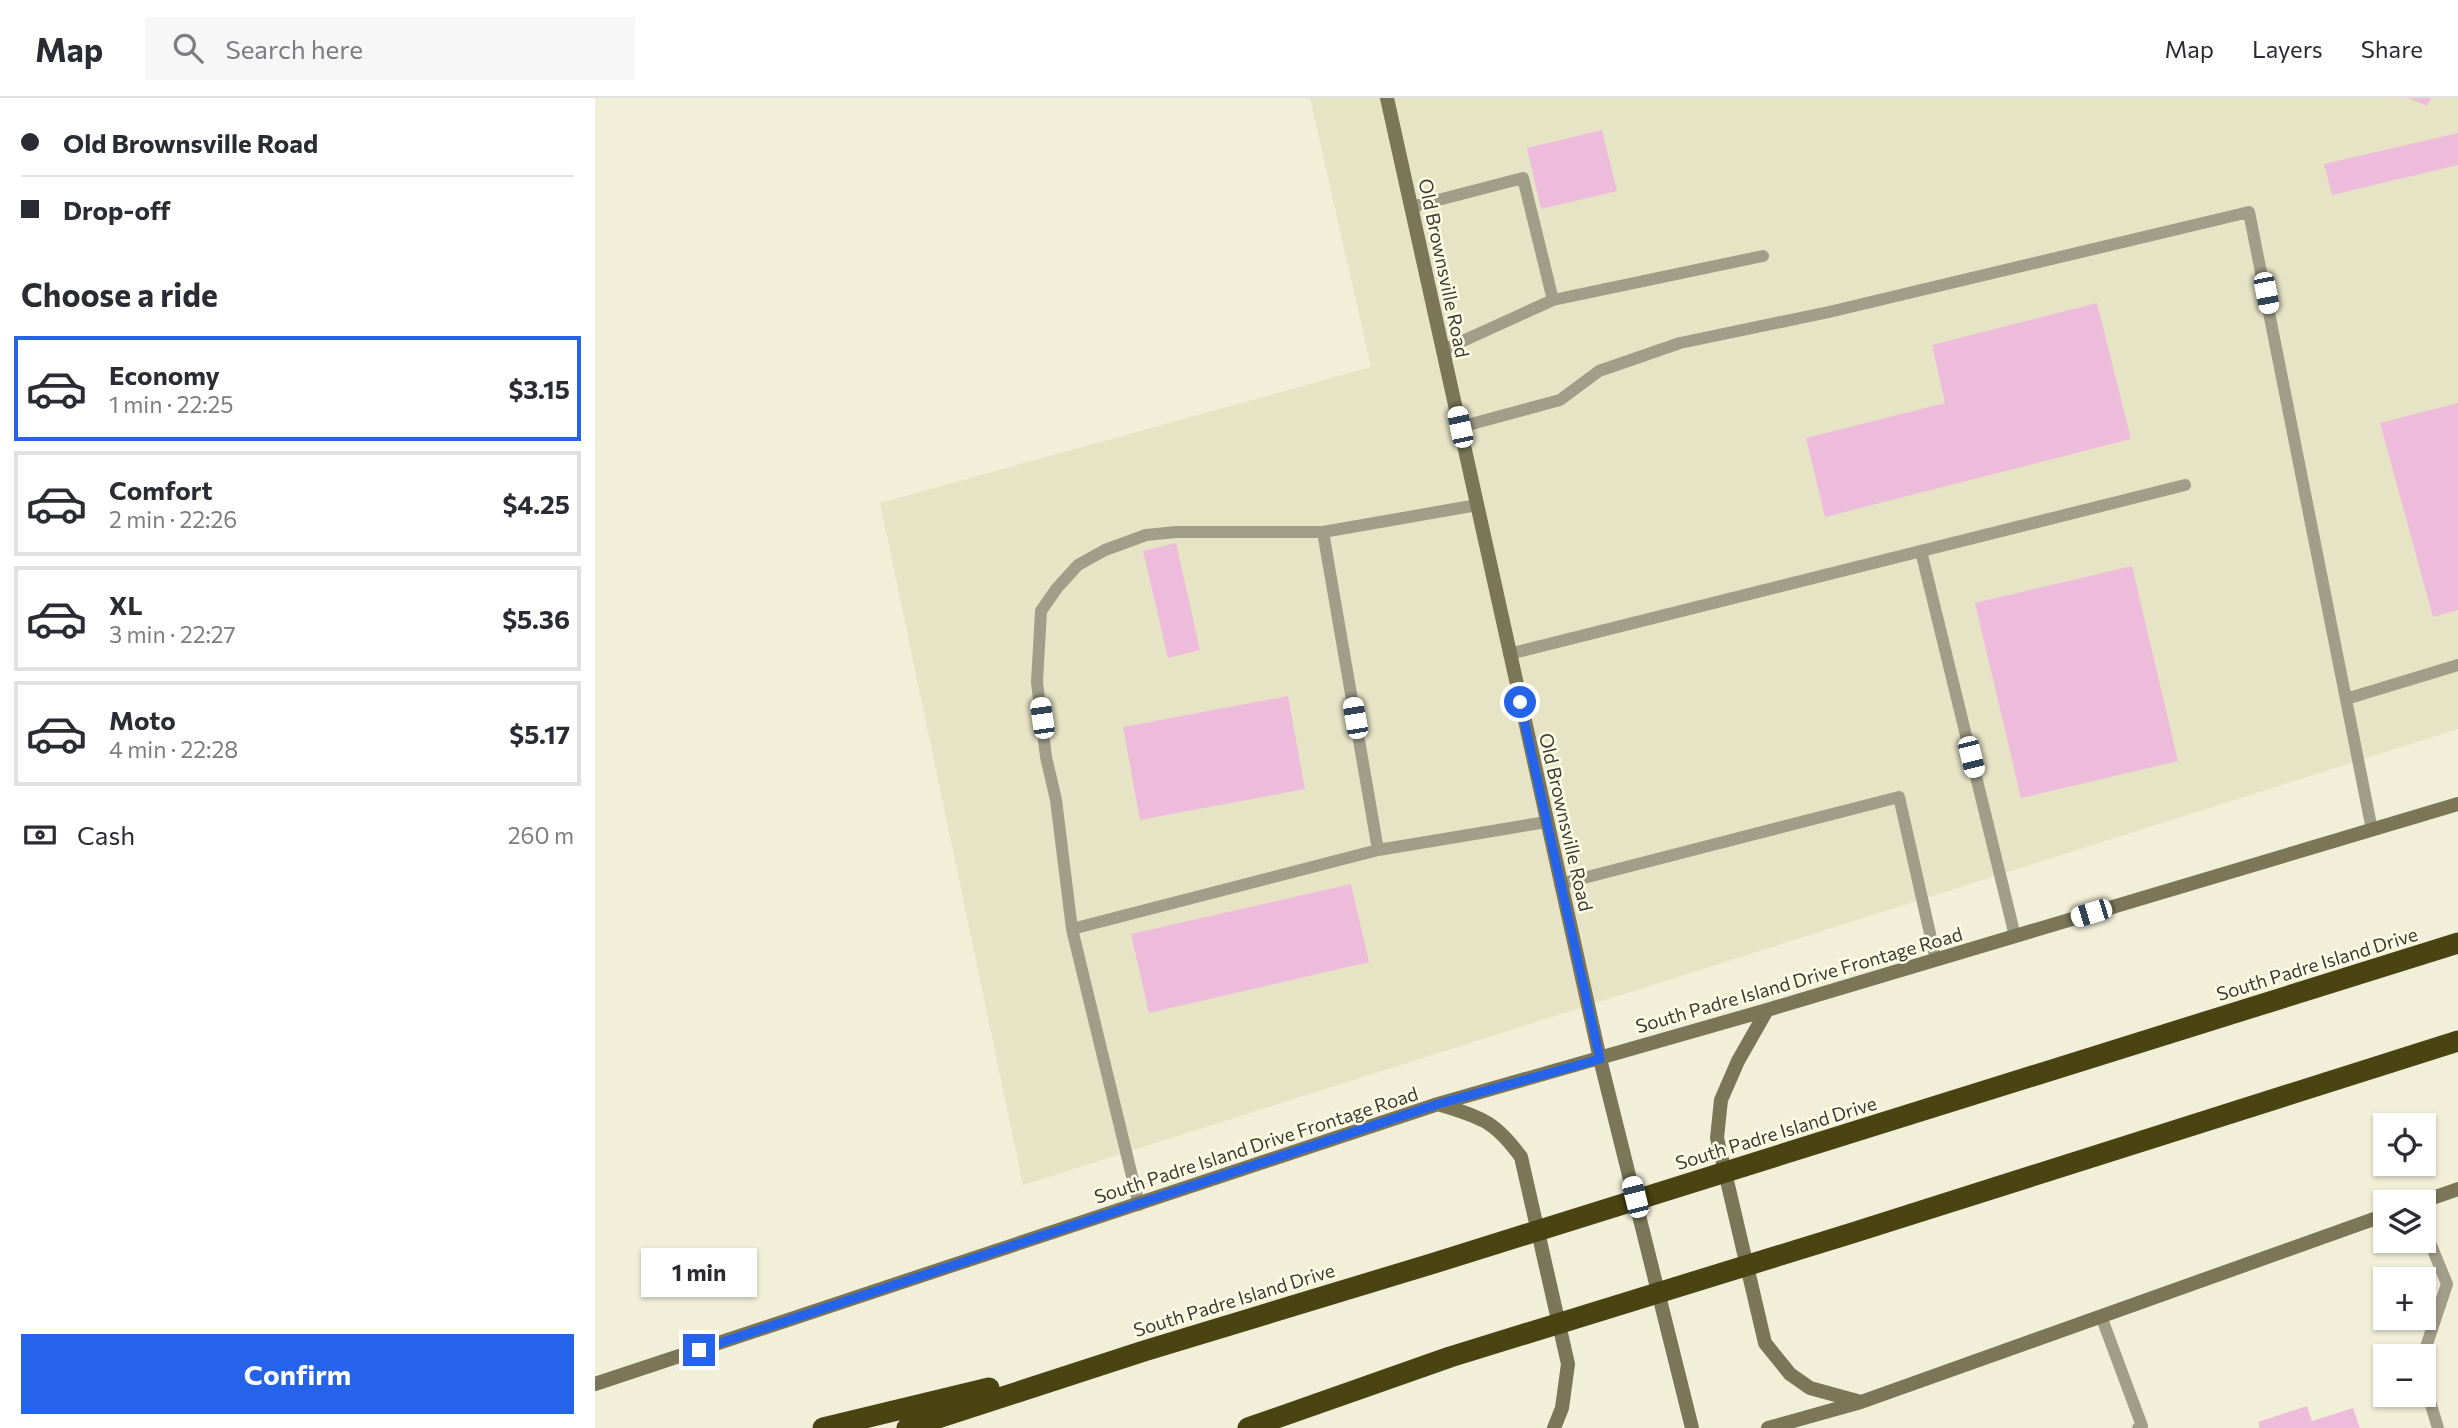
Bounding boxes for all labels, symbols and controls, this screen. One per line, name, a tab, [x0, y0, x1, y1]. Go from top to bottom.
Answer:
search box	[145, 17, 635, 80]
text: Map	[35, 28, 103, 69]
icon: search	[169, 29, 207, 67]
text: Search here	[225, 33, 363, 64]
text: Map	[2165, 34, 2214, 63]
text: Layers	[2252, 34, 2323, 63]
text: Share	[2361, 34, 2423, 63]
text: Old Brownsville Road	[63, 127, 318, 158]
street label: Old Brownsville Road	[1414, 176, 1475, 359]
text: Drop-off	[63, 194, 170, 225]
car	[2252, 270, 2281, 316]
text: Choose a ride	[21, 274, 218, 314]
icon: car	[25, 357, 88, 420]
text: Economy	[109, 359, 220, 390]
text: $3.15	[508, 373, 570, 404]
text: 1 min · 22:25	[109, 390, 234, 418]
car	[1446, 404, 1475, 450]
icon: car	[25, 472, 88, 535]
text: Comfort	[109, 474, 212, 505]
text: $4.25	[502, 488, 570, 519]
text: 2 min · 22:26	[109, 505, 237, 533]
icon: car	[25, 587, 88, 650]
text: XL	[109, 589, 143, 620]
text: $5.36	[502, 603, 570, 634]
text: 3 min · 22:27	[109, 620, 236, 648]
route start	[1504, 686, 1536, 718]
car	[1342, 695, 1369, 741]
car	[1029, 696, 1056, 740]
icon: car	[25, 702, 88, 765]
text: Moto	[109, 704, 176, 735]
text: $5.17	[509, 718, 570, 749]
street label: Old Brownsville Road	[1535, 730, 1598, 913]
car	[1956, 734, 1987, 780]
text: 4 min · 22:28	[109, 735, 238, 763]
icon: cash	[21, 816, 59, 854]
text: Cash	[77, 819, 135, 850]
text: 260 m	[508, 821, 574, 849]
car	[2068, 897, 2115, 929]
street label: South Padre Island Drive Frontage Road	[1633, 922, 1965, 1037]
street label: South Padre Island Drive	[2213, 922, 2420, 1005]
street label: South Padre Island Drive Frontage Road	[1091, 1081, 1421, 1208]
street label: South Padre Island Drive	[1672, 1091, 1879, 1174]
map controls	[2373, 1113, 2436, 1407]
button: locate	[2373, 1113, 2436, 1176]
car	[1620, 1174, 1651, 1220]
button: layers	[2373, 1190, 2436, 1253]
callout: 1 min	[641, 1248, 757, 1298]
text: 1 min	[672, 1258, 726, 1286]
street label: South Padre Island Drive	[1130, 1258, 1337, 1341]
button: +	[2373, 1267, 2436, 1330]
button: Confirm	[21, 1334, 574, 1414]
route end	[683, 1334, 715, 1366]
button: −	[2373, 1344, 2436, 1407]

